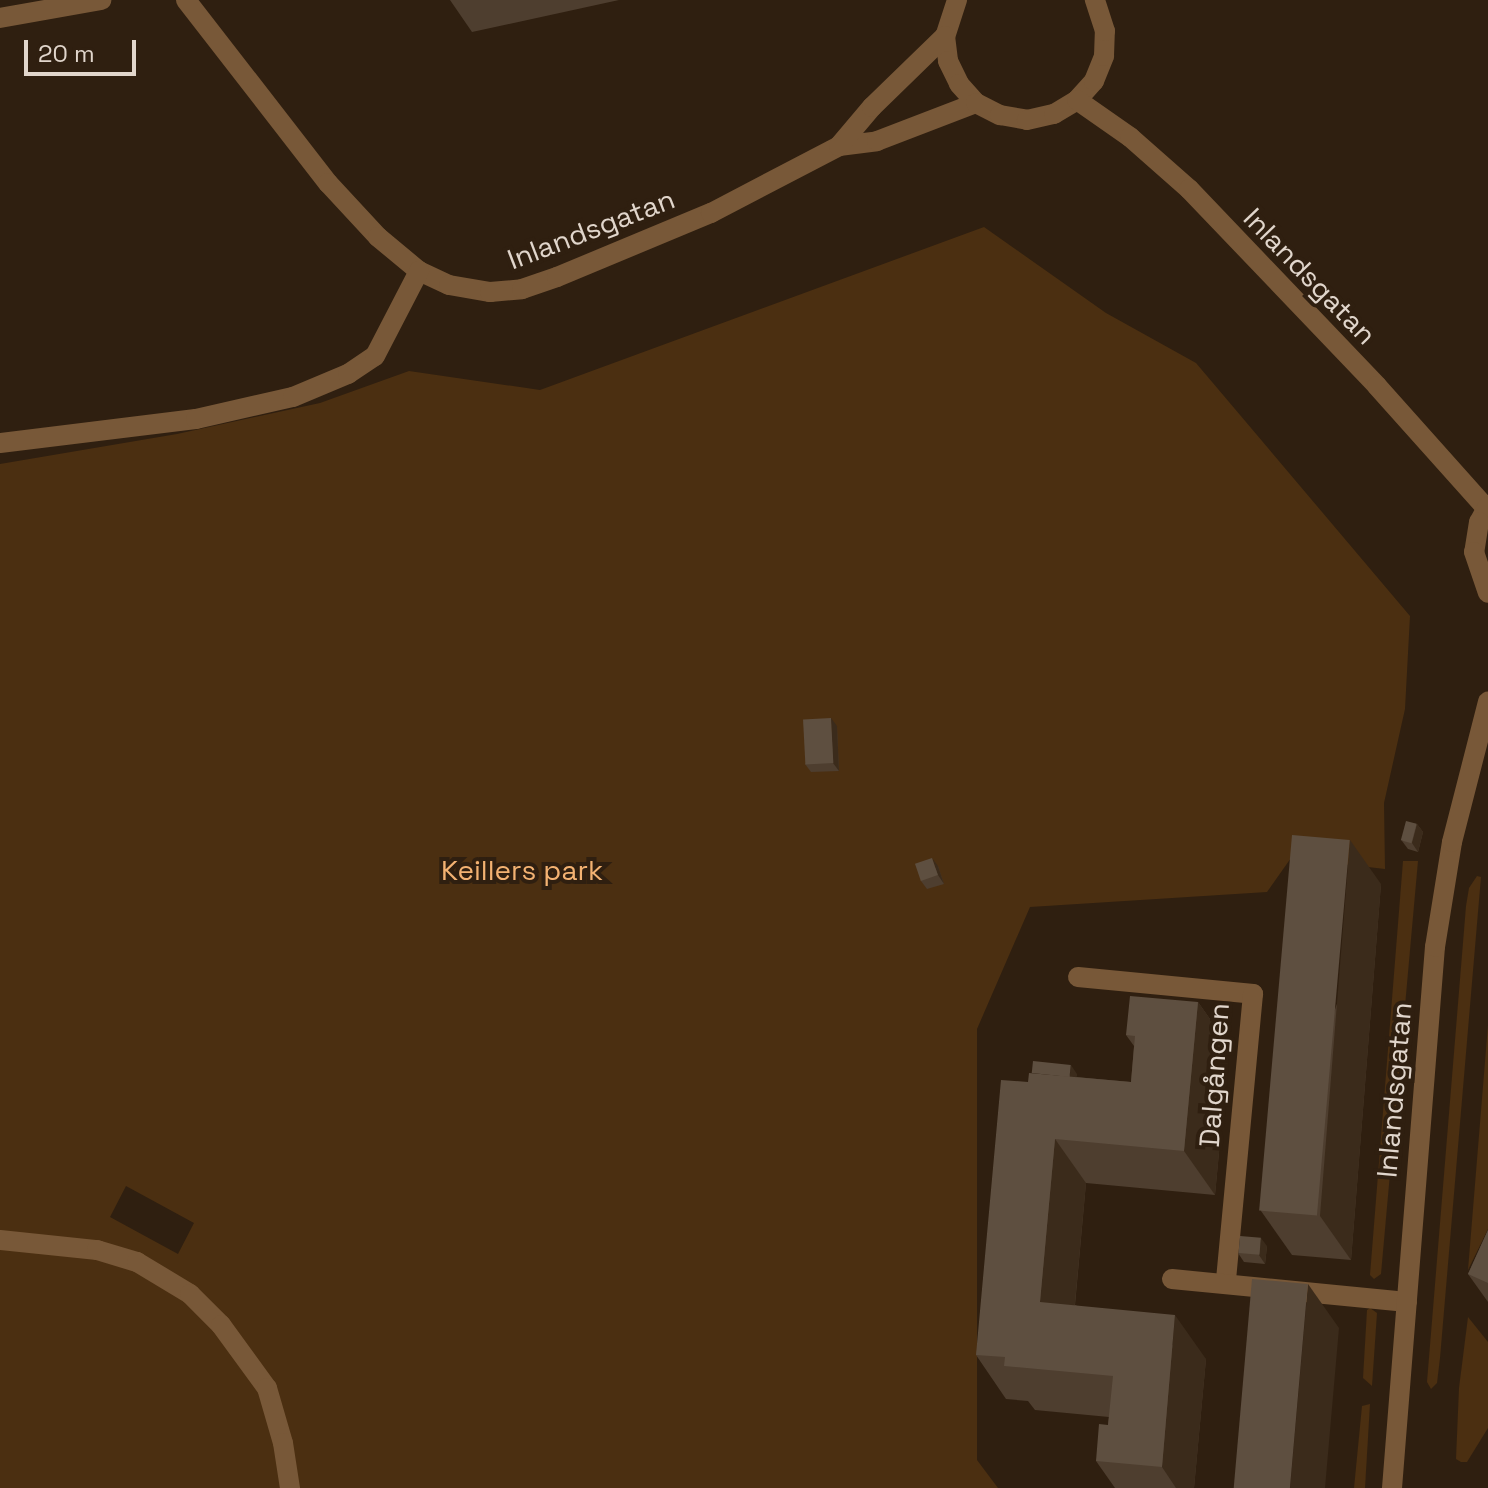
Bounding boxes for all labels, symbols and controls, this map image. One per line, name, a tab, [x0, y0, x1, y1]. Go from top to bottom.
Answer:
scale bar	[28, 24, 140, 74]
text: 20 m	[38, 38, 95, 69]
street label: Inlandsgatan	[503, 182, 679, 276]
street label: Inlandsgatan	[1237, 201, 1383, 351]
park label: Keillers park	[441, 853, 603, 887]
street label: Inlandsgatan	[1370, 1001, 1418, 1179]
street label: Dalgången	[1192, 1002, 1236, 1148]

